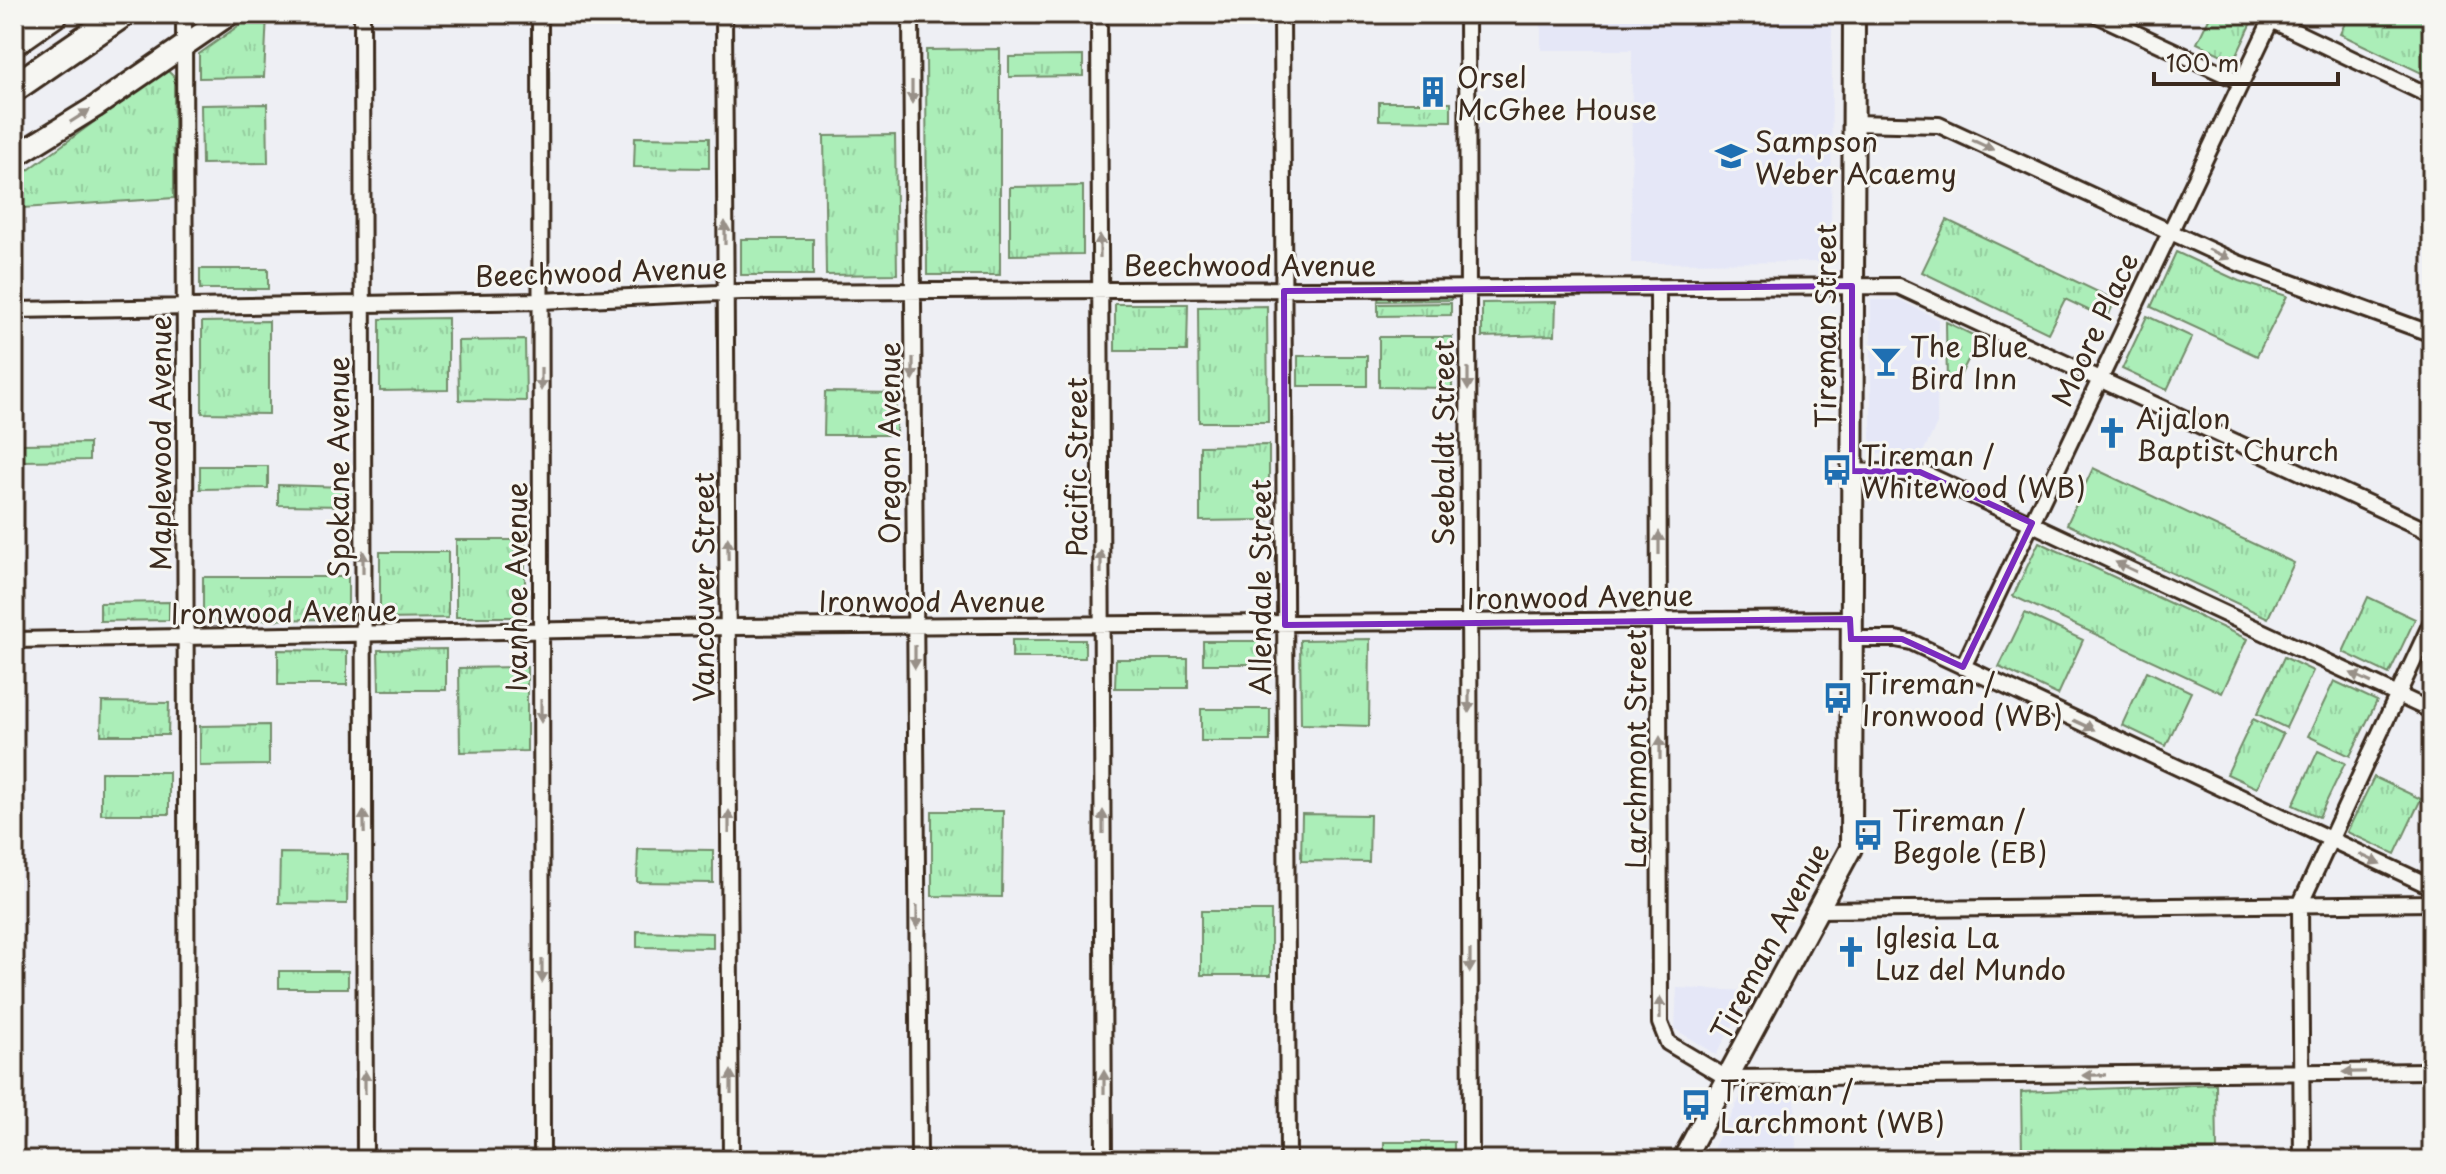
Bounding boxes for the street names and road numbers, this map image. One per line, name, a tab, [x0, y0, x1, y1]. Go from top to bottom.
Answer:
street label: Tireman Street	[1803, 224, 1846, 428]
street label: Beechwood Avenue	[1124, 243, 1376, 286]
street label: Beechwood Avenue	[474, 245, 728, 297]
street label: Moore Place	[2039, 245, 2149, 413]
street label: Maplewood Avenue	[138, 315, 181, 571]
street label: Seebaldt Street	[1421, 340, 1464, 546]
street label: Oregon Avenue	[867, 342, 910, 544]
street label: Spokane Avenue	[316, 356, 359, 578]
street label: Pacific Street	[1054, 377, 1097, 557]
street label: Vancouver Street	[681, 472, 724, 702]
street label: Allendale Street	[1238, 479, 1281, 695]
street label: Ivanhoe Avenue	[494, 482, 537, 692]
street label: Ironwood Avenue	[1466, 573, 1694, 619]
street label: Ironwood Avenue	[819, 579, 1045, 622]
street label: Ironwood Avenue	[170, 588, 398, 634]
street label: Larchmont Street	[1613, 629, 1656, 869]
street label: Tireman Avenue	[1699, 834, 1839, 1048]

